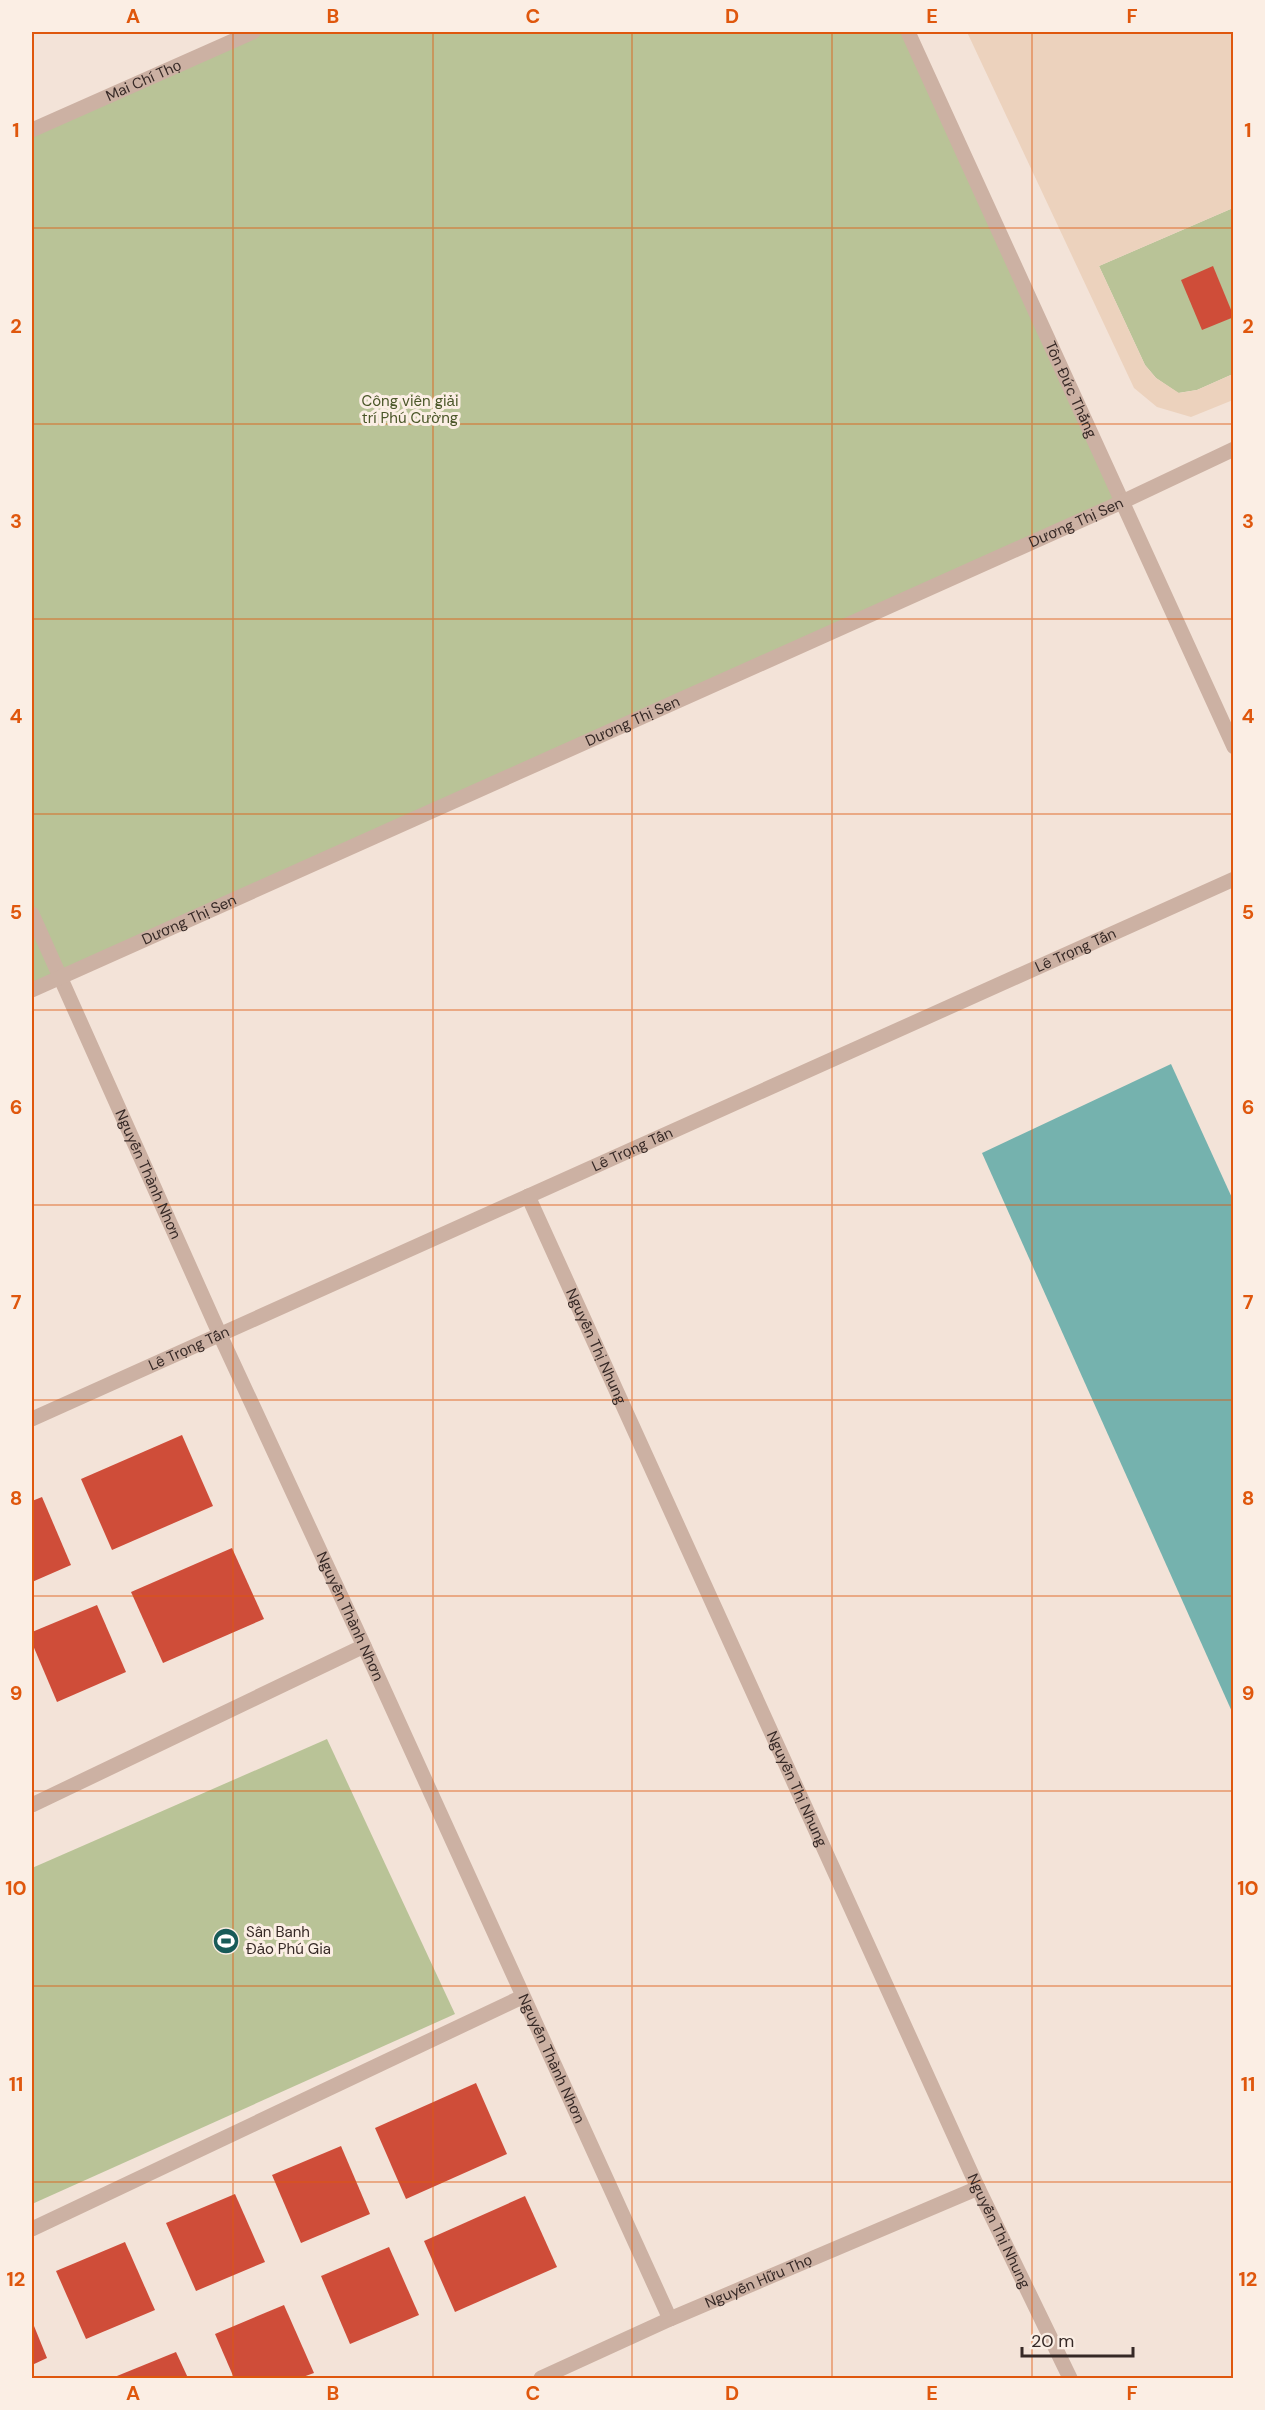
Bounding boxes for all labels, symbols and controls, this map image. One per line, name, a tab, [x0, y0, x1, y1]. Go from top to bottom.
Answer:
text: A	[126, 3, 140, 29]
text: B	[327, 3, 339, 29]
text: C	[526, 3, 540, 29]
text: D	[725, 3, 739, 29]
text: E	[926, 3, 938, 29]
text: F	[1126, 3, 1138, 29]
street label: Mai Chí Thọ	[103, 55, 184, 106]
text: 1	[12, 117, 20, 143]
text: 1	[1244, 117, 1252, 143]
text: 2	[10, 313, 22, 339]
text: 2	[1242, 313, 1254, 339]
street label: Tôn Đức Thắng	[1040, 338, 1102, 441]
park label: Công viên giải trí Phú Cường	[361, 391, 459, 428]
street label: Dương Thị Sen	[1026, 493, 1127, 552]
text: 3	[10, 508, 22, 534]
text: 3	[1242, 508, 1254, 534]
street label: Dương Thị Sen	[582, 691, 683, 751]
text: 4	[10, 703, 23, 729]
text: 4	[1242, 703, 1255, 729]
street label: Dương Thị Sen	[139, 890, 239, 950]
text: 5	[10, 899, 22, 925]
text: 5	[1242, 899, 1254, 925]
street label: Lê Trọng Tấn	[1032, 923, 1119, 977]
text: 6	[10, 1094, 22, 1120]
text: 6	[1242, 1094, 1254, 1120]
street label: Nguyễn Thành Nhơn	[111, 1106, 186, 1242]
street label: Lê Trọng Tấn	[589, 1122, 676, 1176]
street label: Nguyễn Thị Nhung	[561, 1285, 631, 1407]
text: 7	[11, 1289, 22, 1315]
text: 7	[1243, 1289, 1254, 1315]
street label: Lê Trọng Tấn	[145, 1322, 233, 1375]
text: 8	[10, 1485, 22, 1511]
text: 8	[1242, 1485, 1254, 1511]
street label: Nguyễn Thành Nhơn	[312, 1548, 389, 1684]
text: 9	[10, 1680, 22, 1706]
text: 9	[1242, 1680, 1254, 1706]
street label: Nguyễn Thị Nhung	[762, 1728, 832, 1850]
text: 10	[5, 1875, 27, 1901]
text: 10	[1237, 1875, 1259, 1901]
place label: Sân Banh Đảo Phú Gia	[246, 1922, 331, 1959]
sports icon: Sân Banh Đảo Phú Gia	[211, 1926, 241, 1956]
street label: Nguyễn Thành Nhơn	[513, 1991, 590, 2126]
text: 11	[9, 2071, 23, 2097]
text: 11	[1241, 2071, 1255, 2097]
street label: Nguyễn Thị Nhung	[963, 2170, 1035, 2292]
street label: Nguyễn Hữu Thọ	[702, 2250, 815, 2313]
text: 12	[7, 2266, 25, 2292]
text: 12	[1239, 2266, 1257, 2292]
scale bar	[1022, 2320, 1133, 2358]
text: 20 m	[1031, 2329, 1074, 2353]
text: A	[126, 2380, 140, 2406]
text: B	[327, 2380, 339, 2406]
text: C	[526, 2380, 540, 2406]
text: D	[725, 2380, 739, 2406]
text: E	[926, 2380, 938, 2406]
text: F	[1126, 2380, 1138, 2406]

